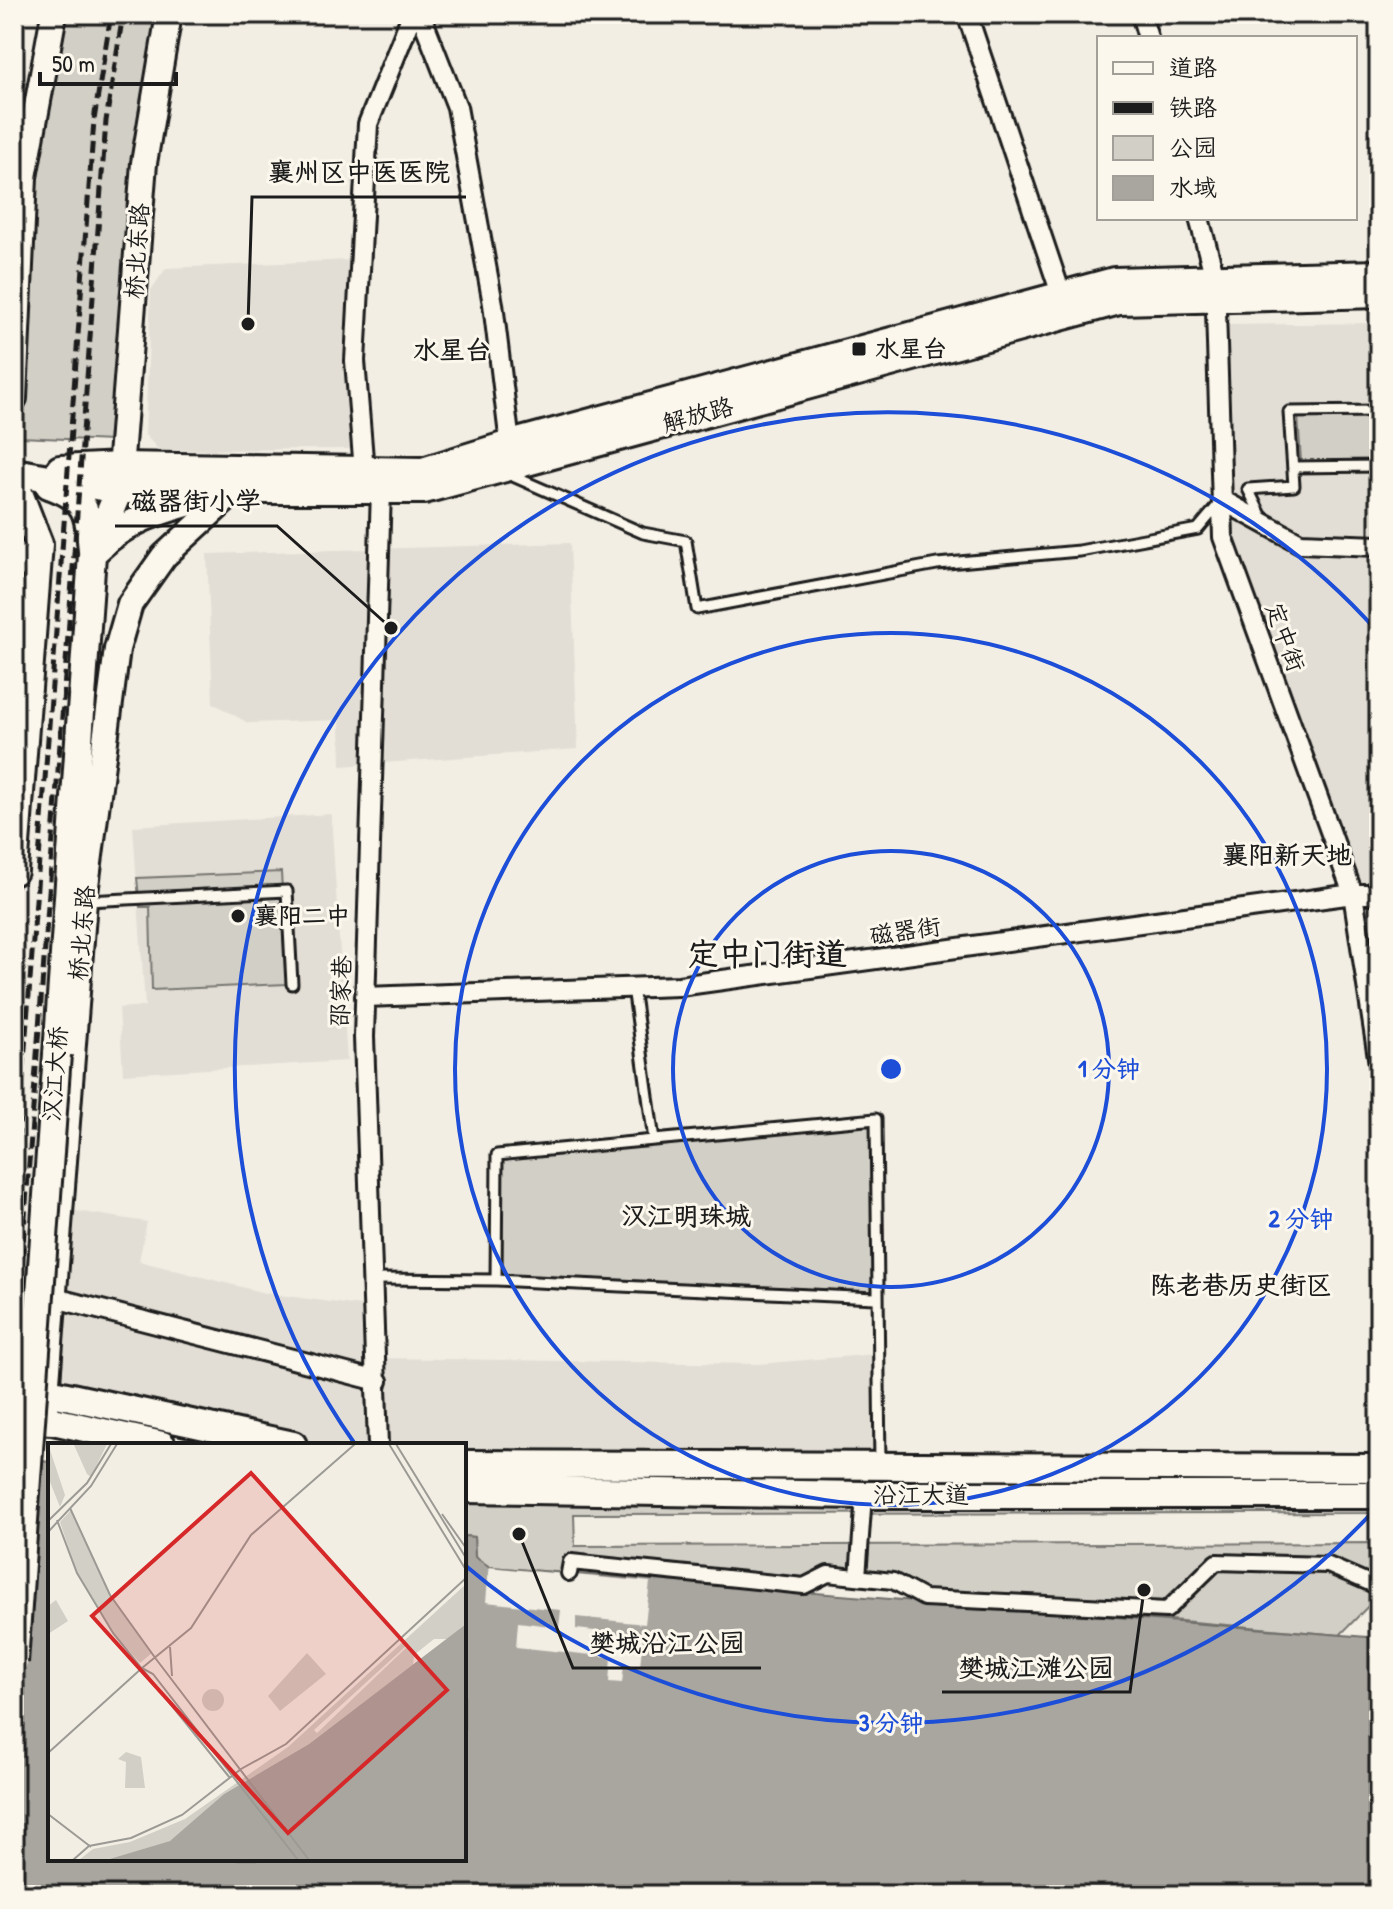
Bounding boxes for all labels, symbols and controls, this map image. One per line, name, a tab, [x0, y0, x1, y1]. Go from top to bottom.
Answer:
scale bar	[40, 36, 176, 86]
legend	[1097, 36, 1357, 220]
text: 50 m	[52, 47, 95, 79]
text: 道路	[1169, 51, 1217, 83]
text: 铁路	[1169, 91, 1217, 123]
text: 公园	[1169, 131, 1217, 163]
callout: 襄州区中医医院	[252, 147, 466, 197]
text: 襄州区中医医院	[268, 154, 450, 189]
text: 水域	[1169, 171, 1217, 203]
street label: 桥北东路	[117, 202, 155, 300]
district label: 水星台	[413, 332, 491, 367]
place label: 水星台	[875, 332, 947, 364]
marker: 水星台	[850, 340, 868, 358]
street label: 解放路	[659, 389, 737, 439]
callout: 磁器街小学	[115, 476, 277, 526]
text: 磁器街小学	[131, 483, 261, 518]
street label: 定中街	[1259, 597, 1313, 676]
district label: 襄阳新天地	[1222, 837, 1352, 872]
street label: 桥北东路	[61, 884, 101, 982]
place label: 襄阳二中	[254, 899, 350, 931]
marker: 襄阳二中	[229, 907, 247, 925]
street label: 磁器街	[867, 909, 943, 951]
district label: 定中门街道	[687, 932, 847, 975]
street label: 邵家巷	[323, 954, 357, 1028]
street label: 汉江大桥	[35, 1025, 73, 1123]
text: 1 分钟	[1078, 1052, 1140, 1084]
centre of rings	[877, 1055, 905, 1083]
district label: 汉江明珠城	[621, 1198, 751, 1233]
text: 2 分钟	[1269, 1202, 1333, 1234]
district label: 陈老巷历史街区	[1150, 1267, 1332, 1302]
inset map	[48, 1443, 466, 1861]
street label: 沿江大道	[873, 1478, 969, 1510]
callout: 樊城沿江公园	[573, 1618, 761, 1668]
text: 樊城沿江公园	[589, 1625, 745, 1660]
callout: 樊城江滩公园	[942, 1642, 1130, 1692]
text: 樊城江滩公园	[958, 1650, 1114, 1685]
text: 3 分钟	[859, 1706, 923, 1738]

